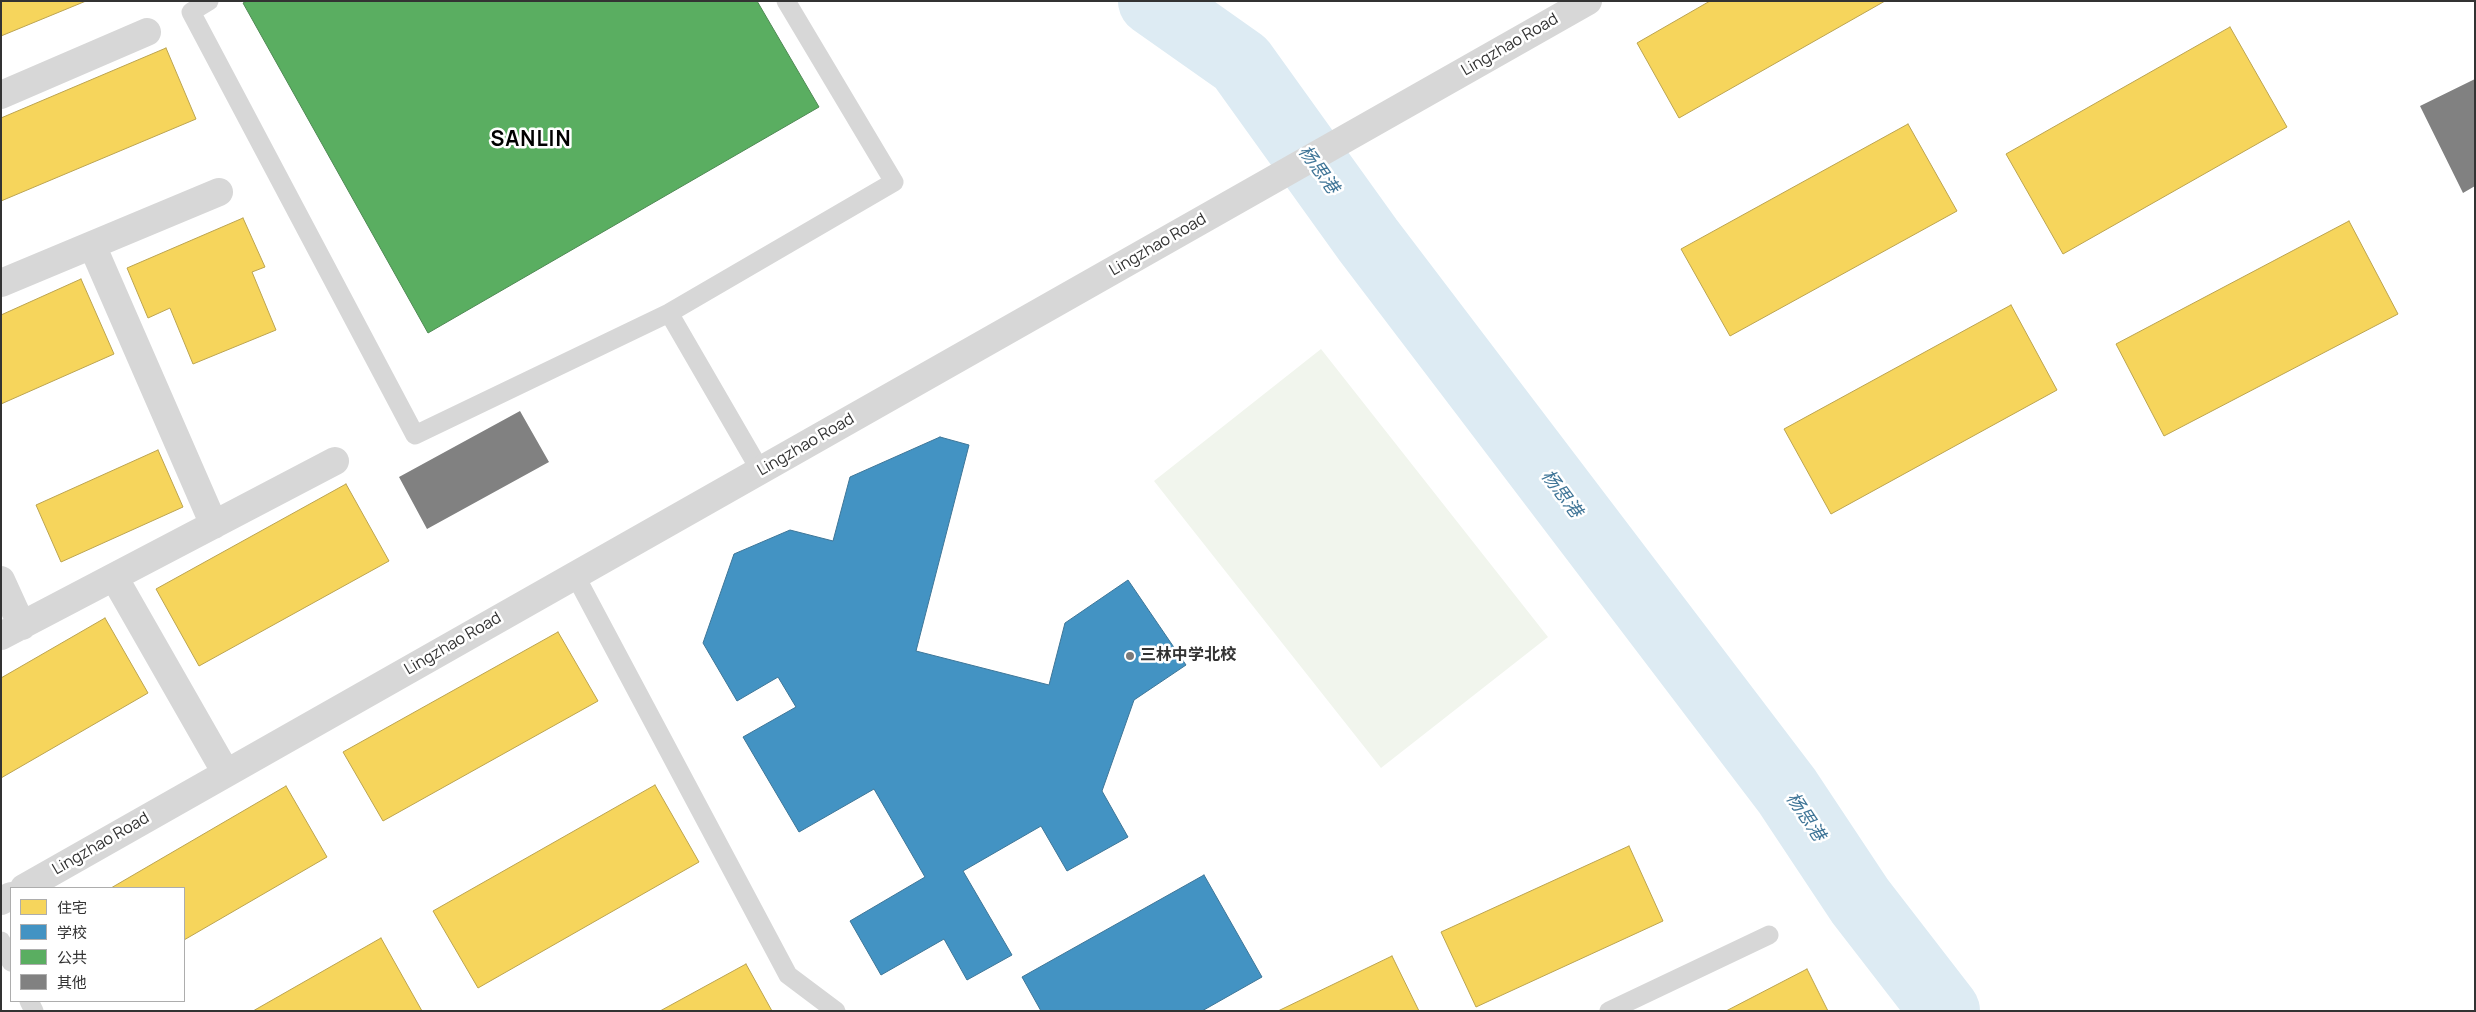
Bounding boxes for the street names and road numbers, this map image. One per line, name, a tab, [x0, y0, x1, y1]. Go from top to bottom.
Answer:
street label: Lingzhao Road	[1458, 10, 1562, 80]
street label: Lingzhao Road	[1106, 210, 1210, 280]
street label: Lingzhao Road	[754, 410, 858, 480]
street label: Lingzhao Road	[401, 609, 505, 679]
street label: Lingzhao Road	[49, 809, 153, 879]

